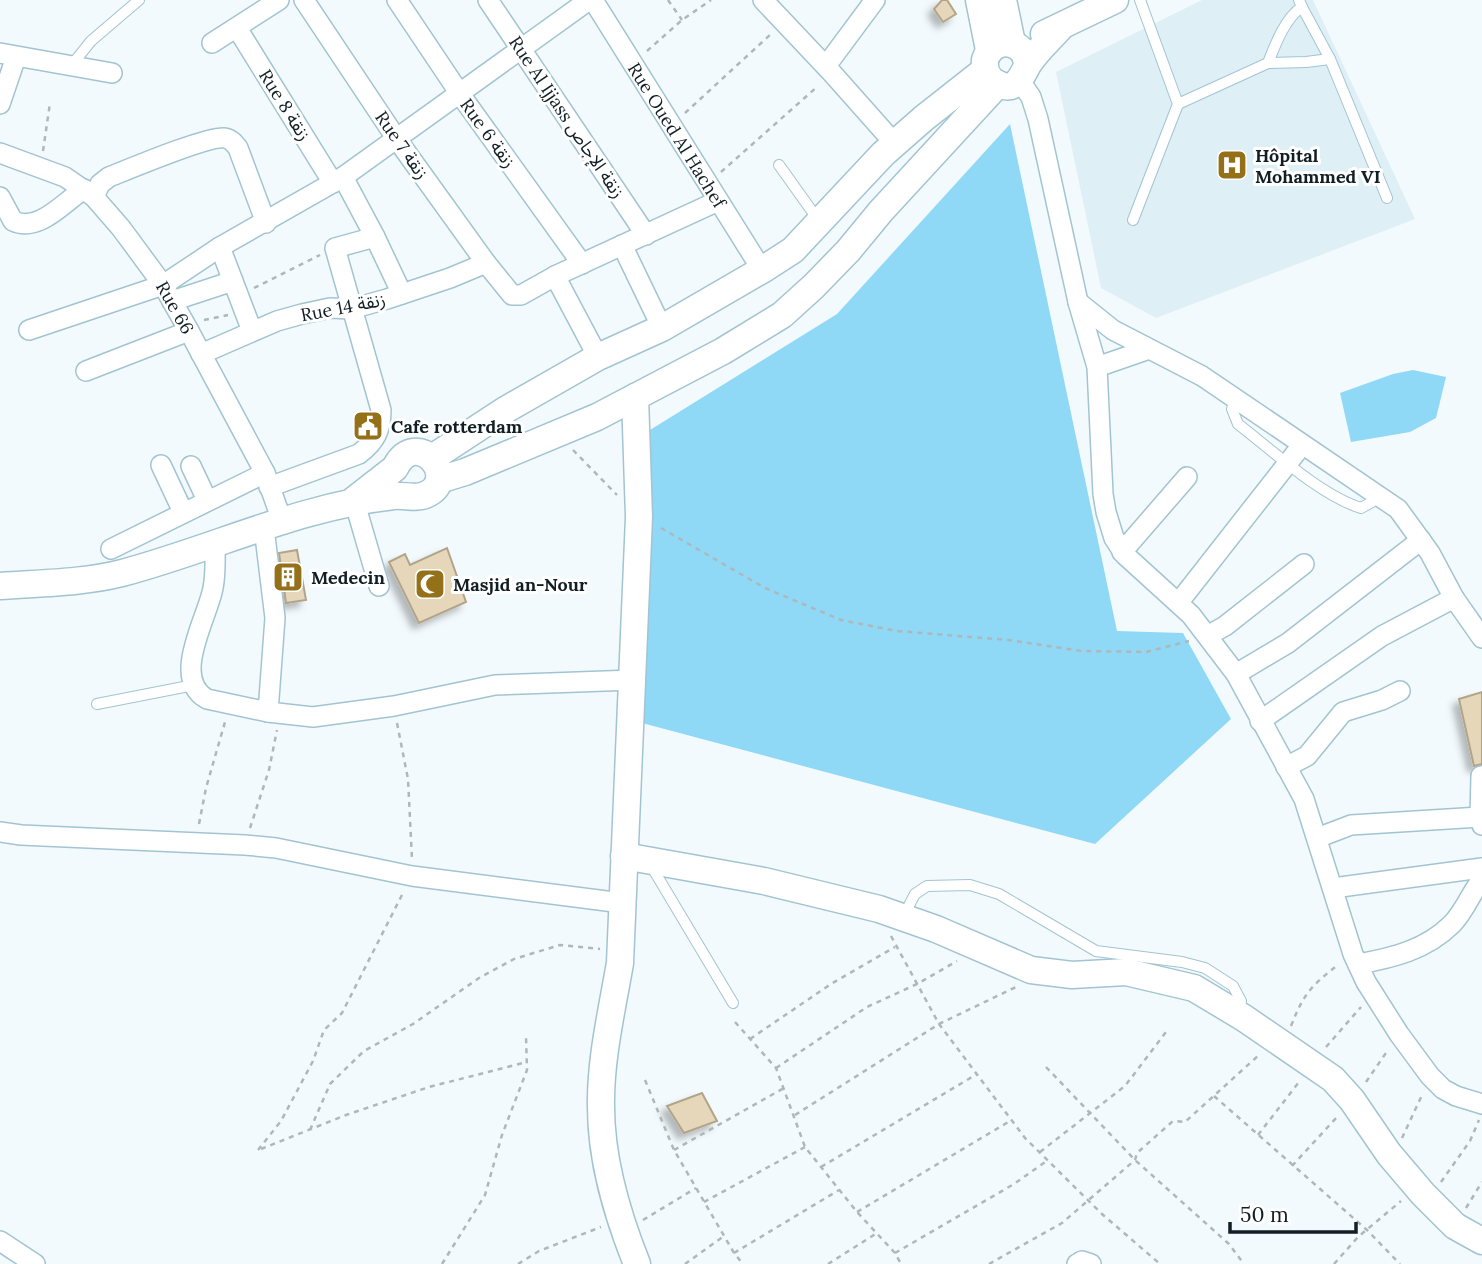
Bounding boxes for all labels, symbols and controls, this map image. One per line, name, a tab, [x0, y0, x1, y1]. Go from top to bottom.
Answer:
street label: Rue Al Ijjass زنقة الإجاص	[503, 31, 630, 203]
street label: Rue Oued Al Hachef	[623, 58, 732, 213]
street label: Rue 8 زنقة	[254, 65, 316, 145]
street label: Rue 6 زنقة	[455, 94, 521, 172]
street label: Rue 7 زنقة	[370, 106, 434, 184]
place label: Hôpital Mohammed VI	[1255, 144, 1381, 188]
hospital icon: Hôpital Mohammed VI	[1215, 148, 1249, 182]
street label: Rue 66	[151, 277, 200, 338]
street label: Rue 14 زنقة	[299, 287, 387, 327]
public building icon: Cafe rotterdam	[351, 409, 385, 443]
place label: Cafe rotterdam	[391, 415, 523, 438]
building icon: Medecin	[271, 560, 305, 594]
place label: Medecin	[311, 566, 385, 589]
mosque icon: Masjid an-Nour	[413, 567, 447, 601]
place label: Masjid an-Nour	[453, 573, 588, 596]
scale bar	[1230, 1190, 1356, 1234]
text: 50 m	[1240, 1201, 1289, 1228]

